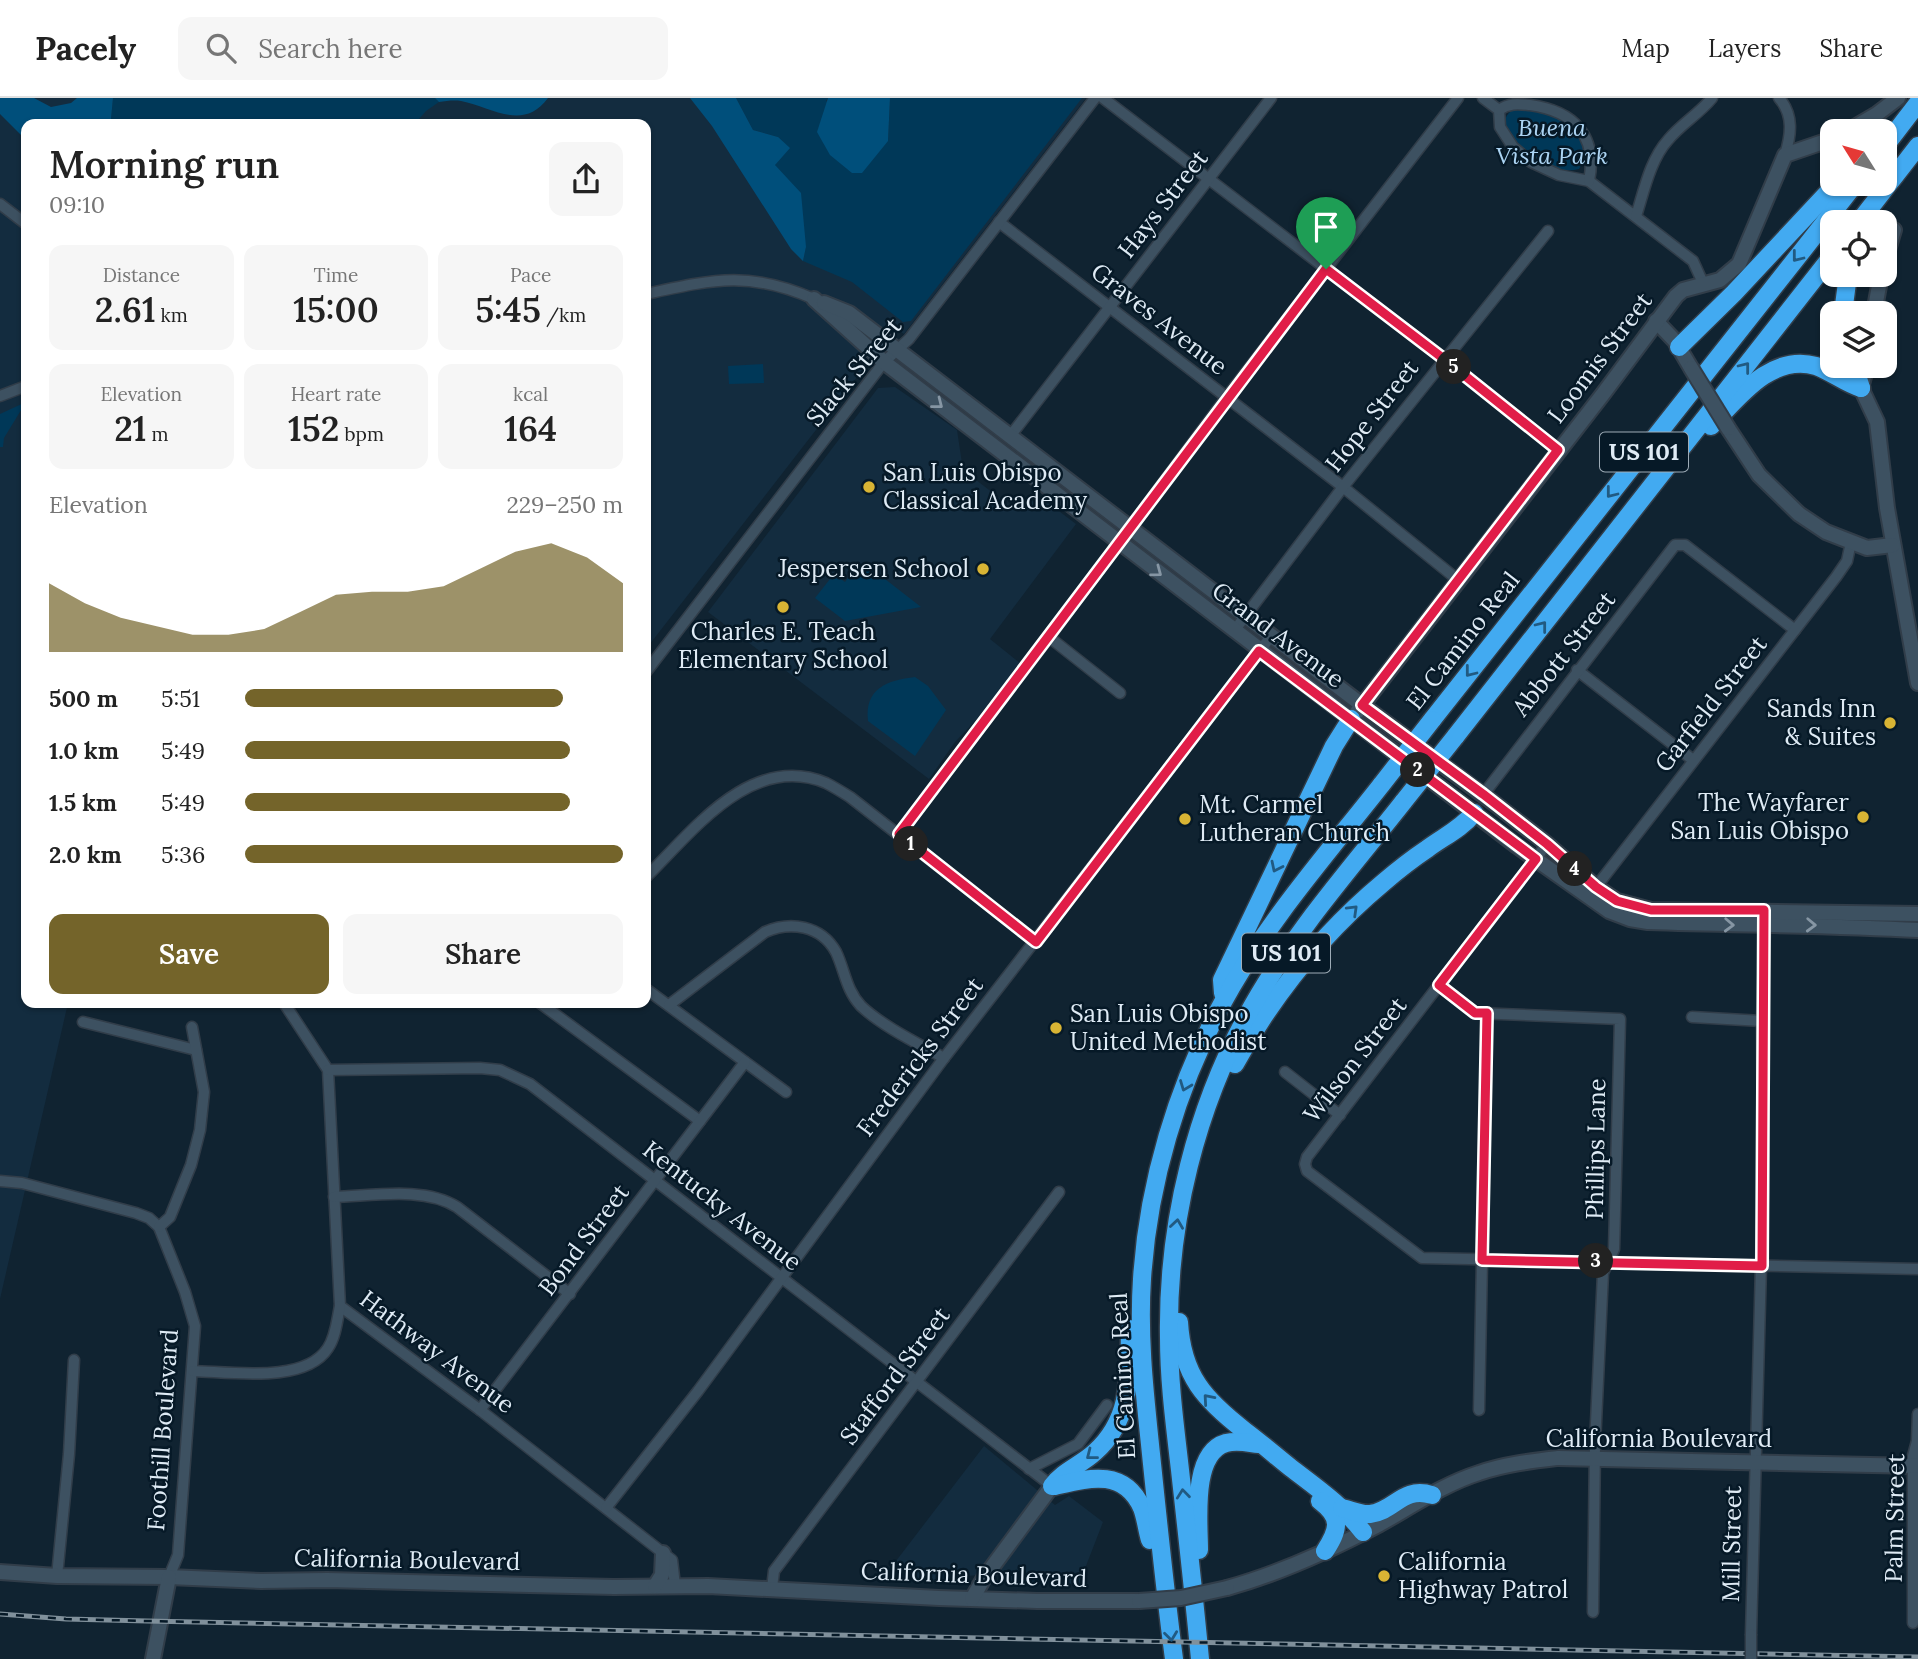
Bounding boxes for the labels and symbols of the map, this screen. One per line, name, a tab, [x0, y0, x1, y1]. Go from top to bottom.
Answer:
park label: Buena Vista Park	[1496, 112, 1608, 171]
north arrow	[1820, 119, 1897, 196]
street label: Hays Street	[1111, 143, 1215, 264]
pin	[1296, 197, 1356, 269]
one-way arrow	[1793, 249, 1806, 261]
street label: Graves Avenue	[1085, 256, 1234, 381]
street label: Loomis Street	[1540, 286, 1659, 429]
street label: Slack Street	[799, 310, 909, 432]
pin: 5	[1436, 350, 1472, 384]
street label: Hope Street	[1318, 353, 1425, 478]
one-way arrow	[1736, 362, 1749, 374]
one-way arrow	[930, 395, 943, 408]
road number: US 101	[1600, 432, 1688, 472]
place label: San Luis Obispo Classical Academy	[883, 457, 1087, 516]
marker: San Luis Obispo Classical Academy	[861, 479, 877, 495]
one-way arrow	[1607, 485, 1619, 498]
place label: Jespersen School	[777, 553, 969, 584]
marker: Jespersen School	[975, 561, 991, 577]
one-way arrow	[1149, 564, 1162, 577]
street label: El Camino Real	[1399, 565, 1526, 716]
street label: Grand Avenue	[1206, 575, 1351, 694]
street label: Abbott Street	[1505, 584, 1622, 723]
marker: Charles E. Teach Elementary School	[775, 599, 791, 615]
place label: Charles E. Teach Elementary School	[678, 616, 888, 675]
one-way arrow	[1534, 621, 1547, 633]
street label: Garfield Street	[1648, 629, 1774, 778]
one-way arrow	[1466, 664, 1479, 676]
place label: Sands Inn & Suites	[1767, 693, 1876, 752]
marker: Sands Inn & Suites	[1882, 715, 1898, 731]
pin: 2	[1400, 752, 1436, 788]
place label: The Wayfarer San Luis Obispo	[1671, 787, 1850, 846]
place label: Mt. Carmel Lutheran Church	[1199, 789, 1390, 848]
marker: The Wayfarer San Luis Obispo	[1855, 809, 1871, 825]
marker: Mt. Carmel Lutheran Church	[1177, 811, 1193, 827]
pin: 1	[894, 826, 928, 862]
pin: 4	[1558, 852, 1592, 886]
one-way arrow	[1270, 860, 1284, 872]
one-way arrow	[1345, 906, 1358, 919]
one-way arrow	[1724, 917, 1735, 933]
one-way arrow	[1806, 917, 1817, 932]
road number: US 101	[1242, 933, 1330, 972]
street label: Fredericks Street	[850, 970, 990, 1143]
street label: Wilson Street	[1296, 990, 1414, 1129]
place label: San Luis Obispo United Methodist	[1070, 998, 1267, 1057]
marker: San Luis Obispo United Methodist	[1048, 1020, 1064, 1036]
street label: Phillips Lane	[1579, 1078, 1612, 1220]
one-way arrow	[1180, 1080, 1194, 1092]
street label: Kentucky Avenue	[637, 1134, 808, 1277]
street label: Bond Street	[531, 1177, 636, 1302]
one-way arrow	[1169, 1219, 1184, 1230]
pin: 3	[1578, 1244, 1614, 1278]
street label: Hathway Avenue	[354, 1283, 521, 1420]
street label: El Camino Real	[1103, 1292, 1142, 1460]
street label: Stafford Street	[833, 1300, 957, 1451]
street label: Foothill Boulevard	[140, 1328, 185, 1532]
one-way arrow	[1204, 1395, 1216, 1408]
street label: California Boulevard	[1546, 1423, 1772, 1454]
one-way arrow	[1086, 1446, 1098, 1459]
street label: Palm Street	[1878, 1452, 1911, 1583]
street label: Mill Street	[1715, 1485, 1748, 1602]
one-way arrow	[1175, 1488, 1190, 1499]
street label: California Boulevard	[294, 1542, 520, 1577]
place label: California Highway Patrol	[1398, 1546, 1568, 1605]
street label: California Boulevard	[860, 1555, 1088, 1594]
marker: California Highway Patrol	[1376, 1568, 1392, 1584]
one-way arrow	[1164, 1630, 1179, 1641]

